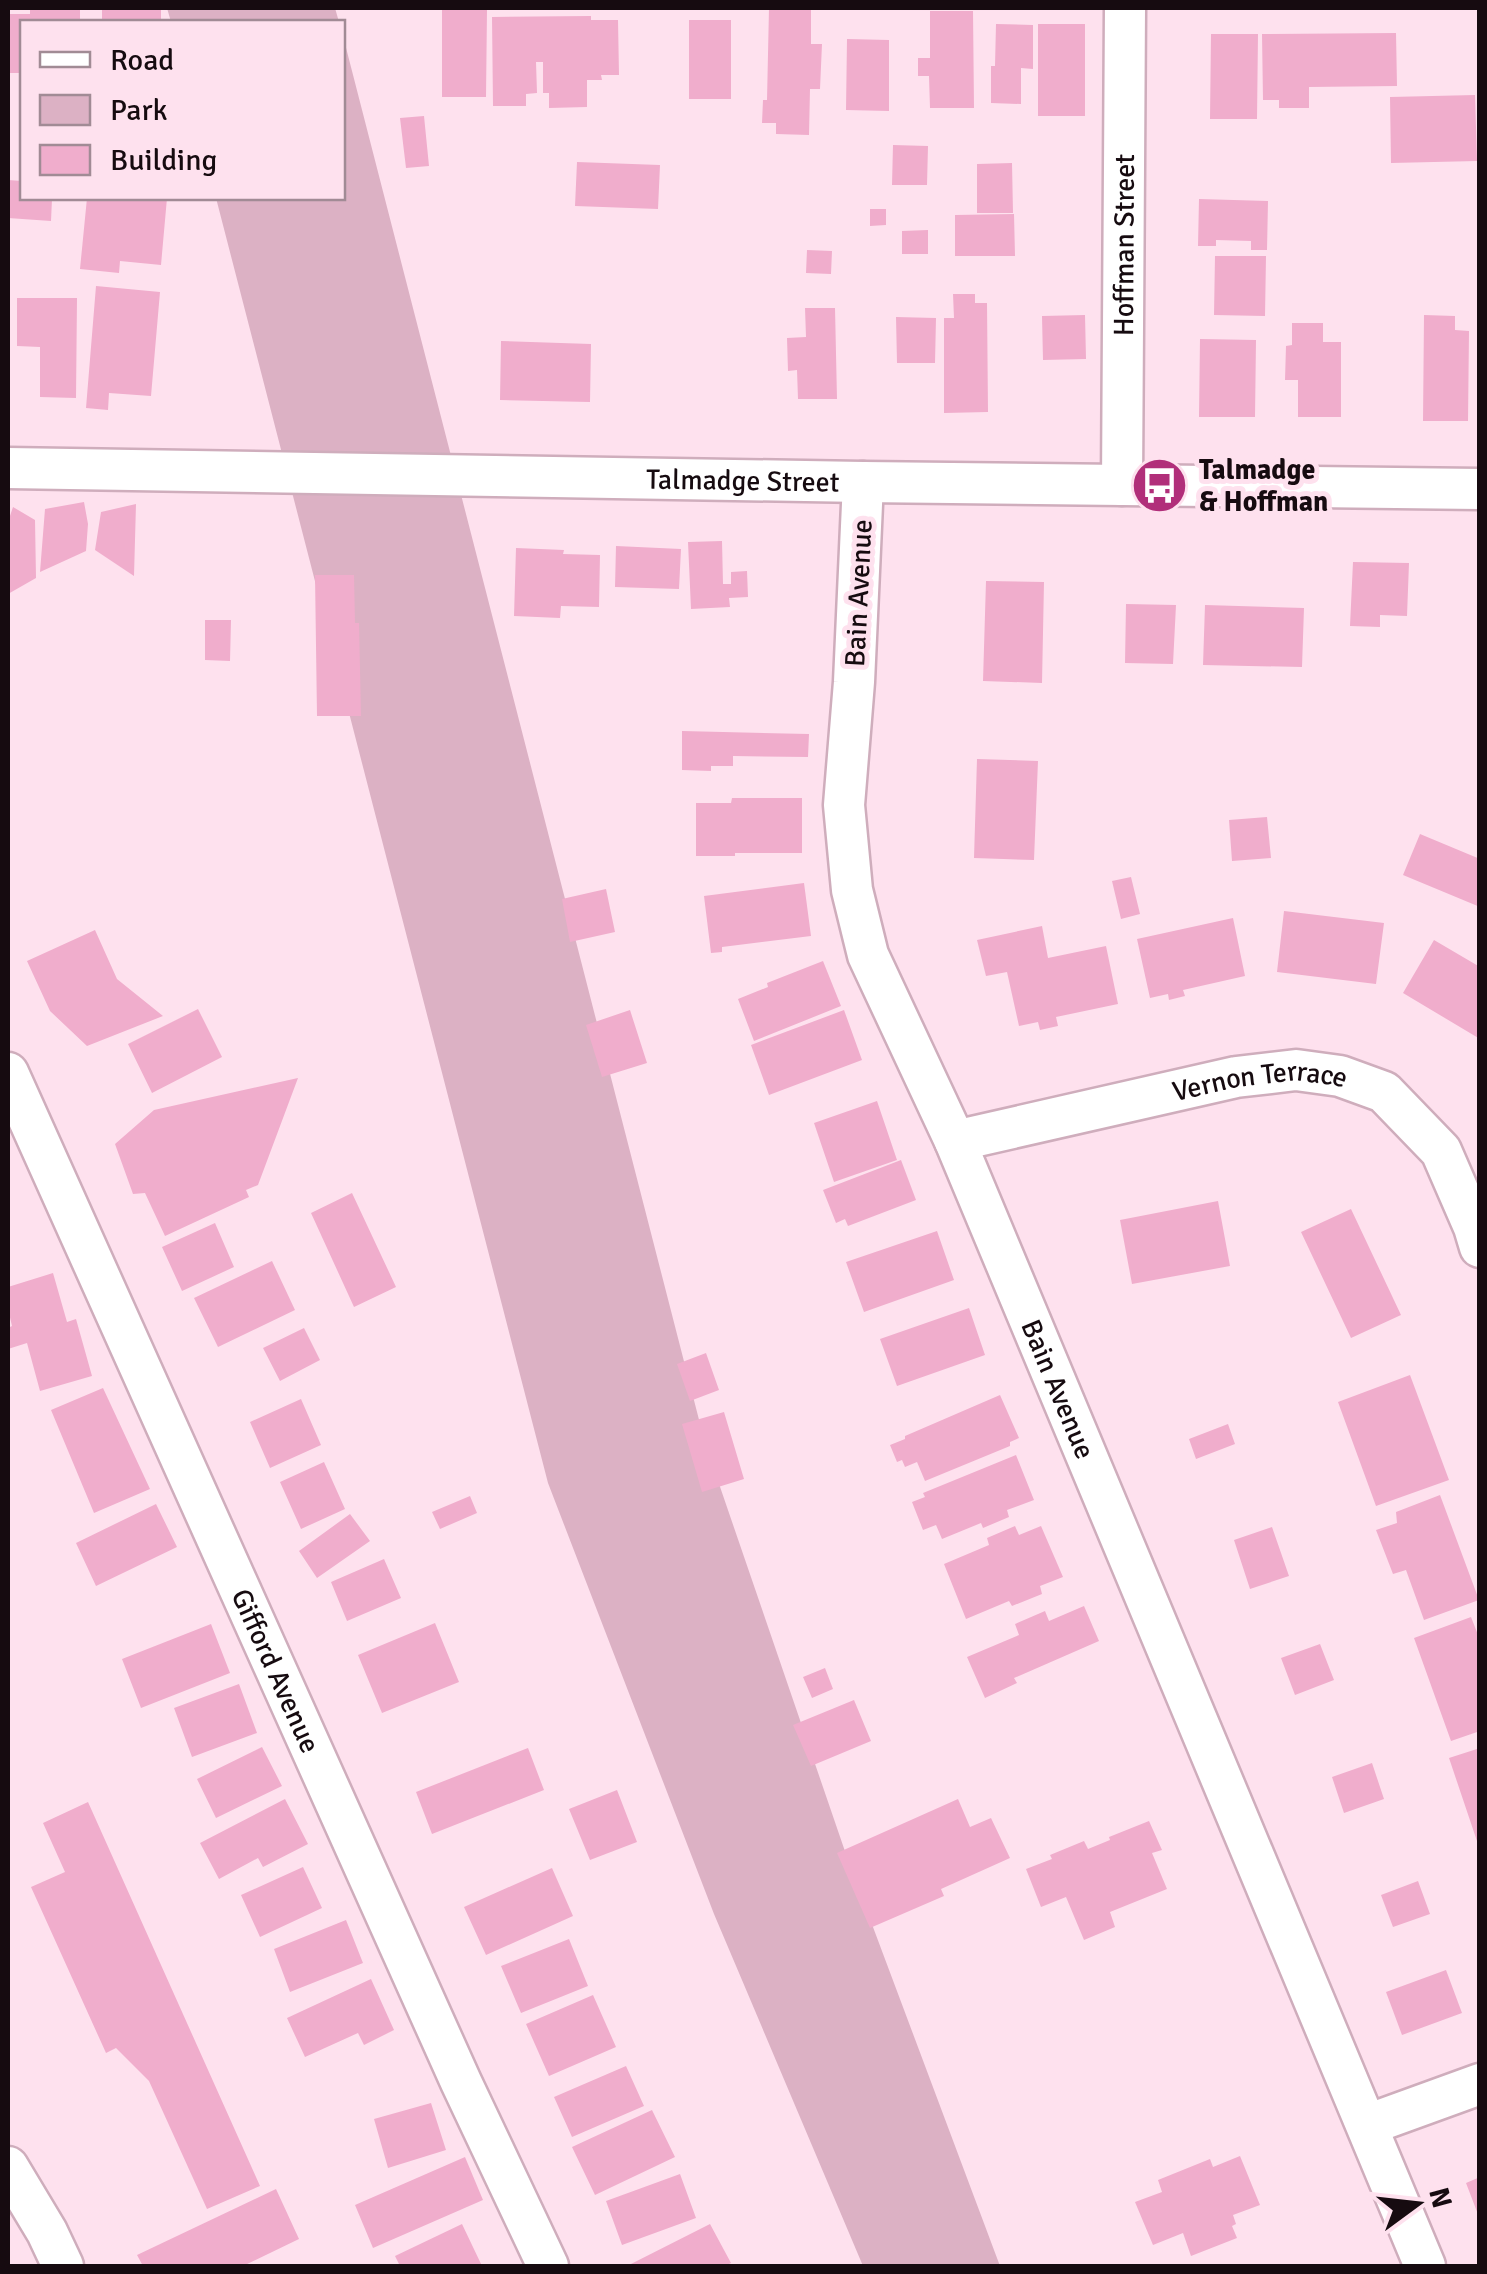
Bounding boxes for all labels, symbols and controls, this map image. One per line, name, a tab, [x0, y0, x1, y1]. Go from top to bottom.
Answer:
legend	[20, 20, 345, 200]
text: Road	[110, 42, 174, 79]
text: Park	[110, 92, 168, 129]
text: Building	[110, 142, 217, 179]
street label: Hoffman Street	[1107, 154, 1142, 336]
place label: Talmadge & Hoffman	[1199, 453, 1328, 519]
bus stop icon: Talmadge & Hoffman	[1130, 455, 1190, 515]
street label: Talmadge Street	[646, 462, 840, 500]
street label: Bain Avenue	[838, 518, 880, 668]
street label: Vernon Terrace	[1169, 1054, 1353, 1109]
street label: Bain Avenue	[1013, 1315, 1102, 1464]
street label: Gifford Avenue	[224, 1584, 327, 1758]
north arrow	[1367, 2154, 1467, 2254]
text: N	[1421, 2184, 1459, 2212]

